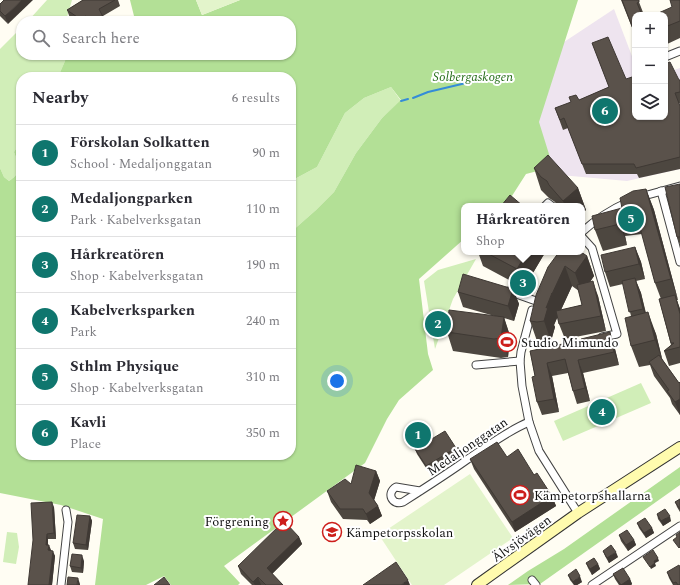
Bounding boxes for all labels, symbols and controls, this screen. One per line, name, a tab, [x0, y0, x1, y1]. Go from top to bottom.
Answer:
map controls	[632, 12, 668, 120]
button: +	[632, 12, 668, 48]
search box	[16, 16, 296, 60]
icon: search	[30, 27, 52, 49]
text: Search here	[62, 27, 140, 50]
button: −	[632, 48, 668, 84]
park label: Solbergaskogen	[433, 67, 513, 87]
button: layers	[632, 84, 668, 120]
text: Nearby	[32, 85, 88, 111]
text: 6 results	[232, 88, 280, 108]
pin: 6	[592, 96, 618, 126]
text: Förskolan Solkatten	[70, 131, 210, 154]
text: 1	[41, 143, 49, 163]
text: 90 m	[253, 143, 280, 163]
text: School · Medaljonggatan	[70, 154, 212, 174]
text: Medaljongparken	[70, 187, 193, 210]
text: 2	[41, 199, 49, 219]
text: 110 m	[246, 199, 280, 219]
popup	[461, 203, 585, 255]
pin: 5	[618, 204, 644, 234]
text: Hårkreatören	[476, 208, 570, 231]
text: Park · Kabelverksgatan	[70, 210, 201, 230]
text: Shop	[476, 231, 505, 251]
text: Hårkreatören	[70, 243, 164, 266]
text: 3	[41, 255, 49, 275]
text: 190 m	[246, 255, 280, 275]
text: Shop · Kabelverksgatan	[70, 266, 203, 286]
pin: 3	[510, 268, 536, 298]
text: Kabelverksparken	[70, 299, 195, 322]
pin: 2	[425, 309, 451, 339]
text: 4	[41, 311, 49, 331]
text: 240 m	[246, 311, 280, 331]
text: Park	[70, 322, 97, 342]
sports icon: Studio Mimundo	[496, 331, 518, 353]
place label: Studio Mimundo	[521, 333, 618, 353]
text: Sthlm Physique	[70, 355, 179, 378]
text: 5	[41, 367, 49, 387]
text: 310 m	[246, 367, 280, 387]
your location	[327, 371, 347, 391]
text: Shop · Kabelverksgatan	[70, 378, 203, 398]
pin: 4	[589, 397, 615, 427]
text: Kavli	[70, 411, 106, 434]
street label: Medaljonggatan	[423, 412, 512, 481]
pin: 1	[405, 420, 431, 450]
text: 6	[41, 423, 49, 443]
text: 350 m	[246, 423, 280, 443]
text: Place	[70, 434, 101, 454]
sports icon: Kämpetorpshallarna	[509, 484, 531, 506]
place label: Kämpetorpshallarna	[534, 486, 652, 506]
place icon: Förgrening	[272, 510, 294, 532]
street label: Älvsjövägen	[487, 510, 556, 567]
place label: Förgrening	[205, 512, 269, 532]
school or university icon: Kämpetorpsskolan	[321, 521, 343, 543]
place label: Kämpetorpsskolan	[346, 523, 454, 543]

